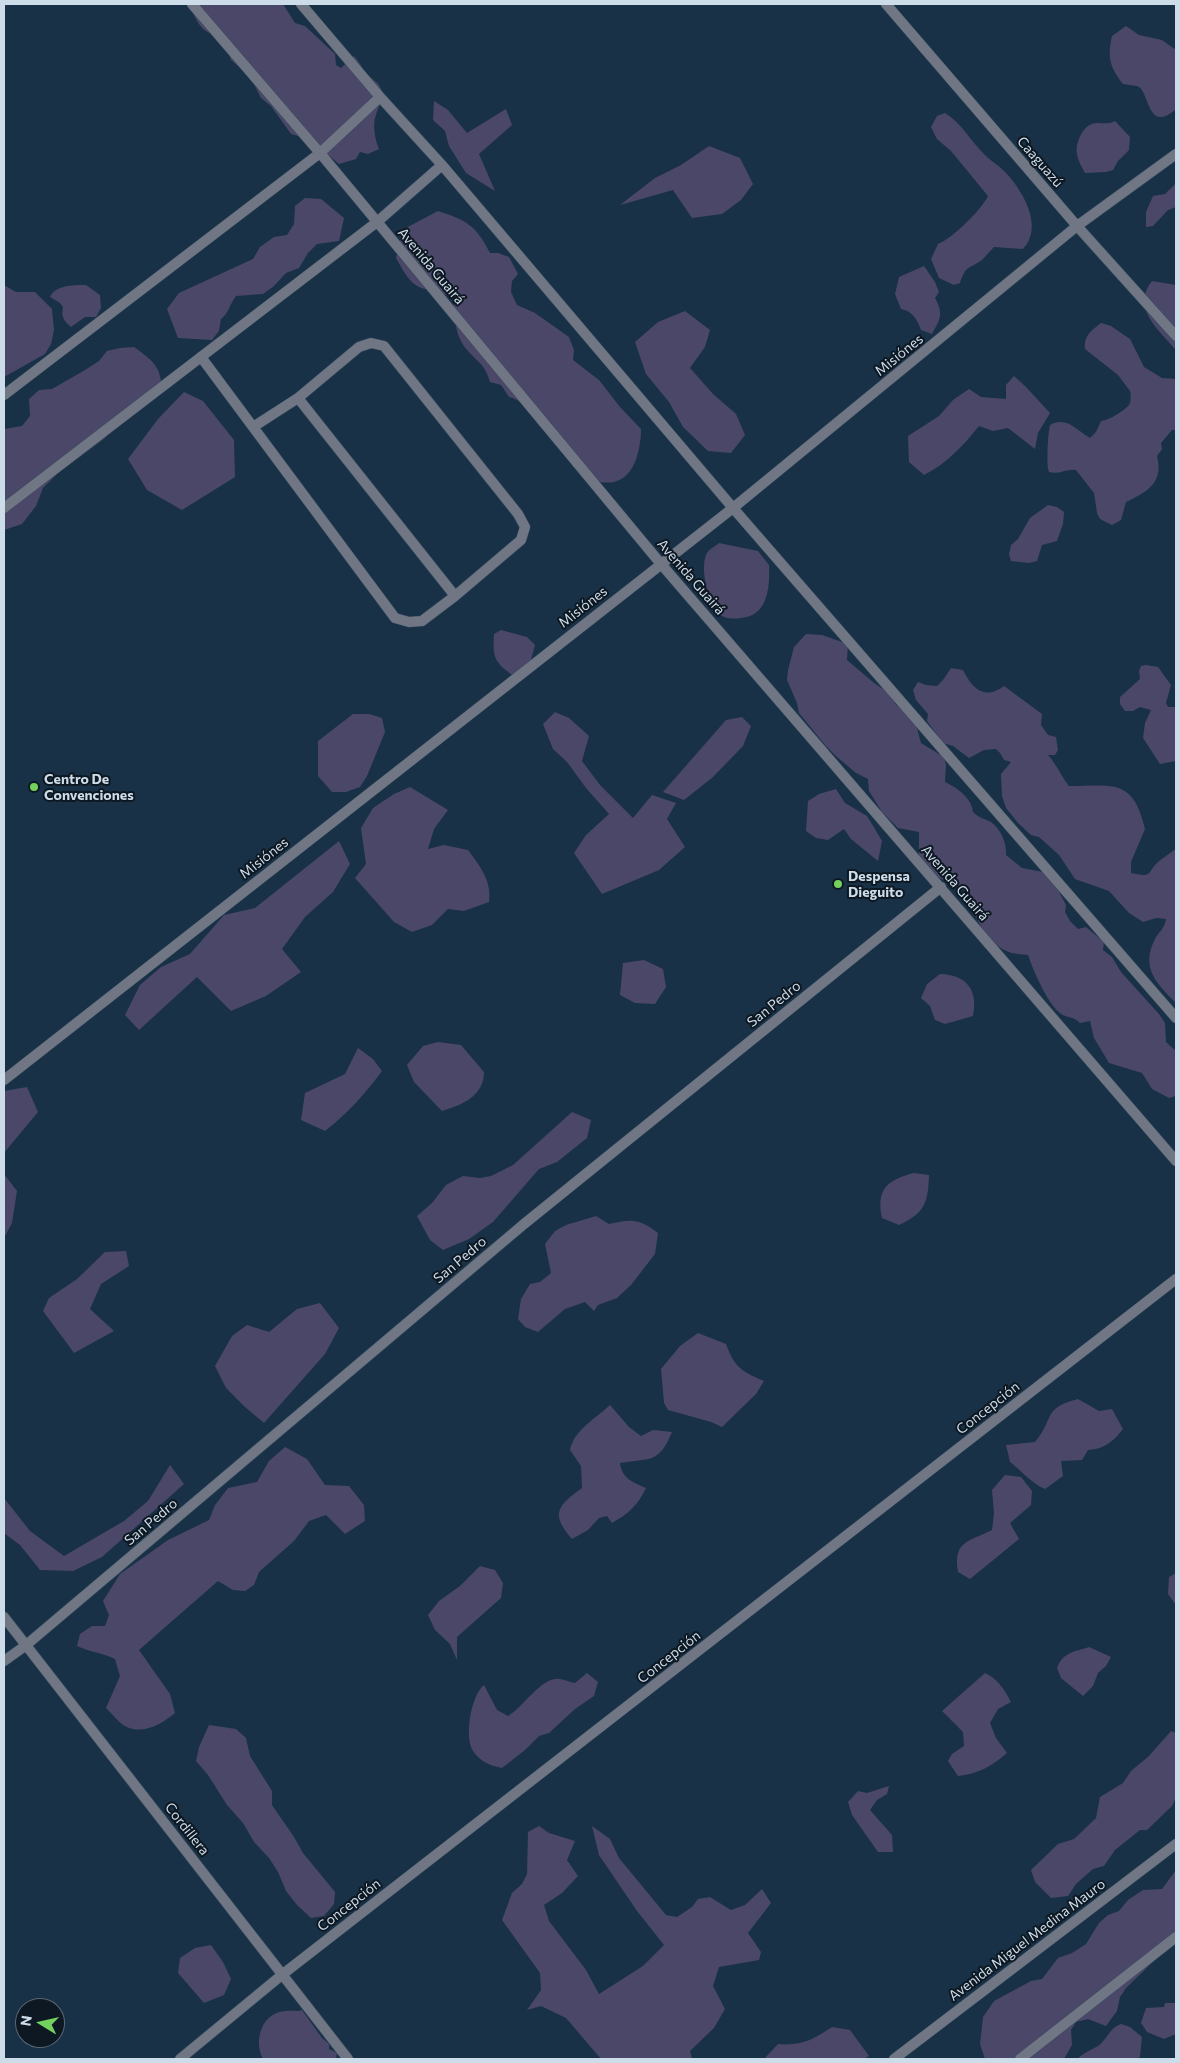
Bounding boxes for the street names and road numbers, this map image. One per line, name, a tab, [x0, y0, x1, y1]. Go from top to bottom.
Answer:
street label: Caaguazú	[1013, 133, 1067, 191]
street label: Avenida Guairá	[394, 224, 468, 308]
street label: Misiónes	[872, 331, 926, 379]
street label: Avenida Guairá	[654, 536, 728, 618]
street label: Misiónes	[555, 583, 611, 631]
street label: Misiónes	[236, 834, 292, 882]
street label: Avenida Guairá	[918, 842, 992, 924]
street label: San Pedro	[744, 977, 804, 1031]
street label: San Pedro	[430, 1233, 490, 1287]
street label: Concepción	[953, 1378, 1023, 1438]
street label: San Pedro	[121, 1495, 181, 1549]
street label: Concepción	[634, 1627, 704, 1687]
street label: Cordillera	[161, 1799, 213, 1859]
street label: Concepción	[314, 1875, 384, 1935]
street label: Avenida Miguel Medina Mauro	[945, 1876, 1109, 2004]

